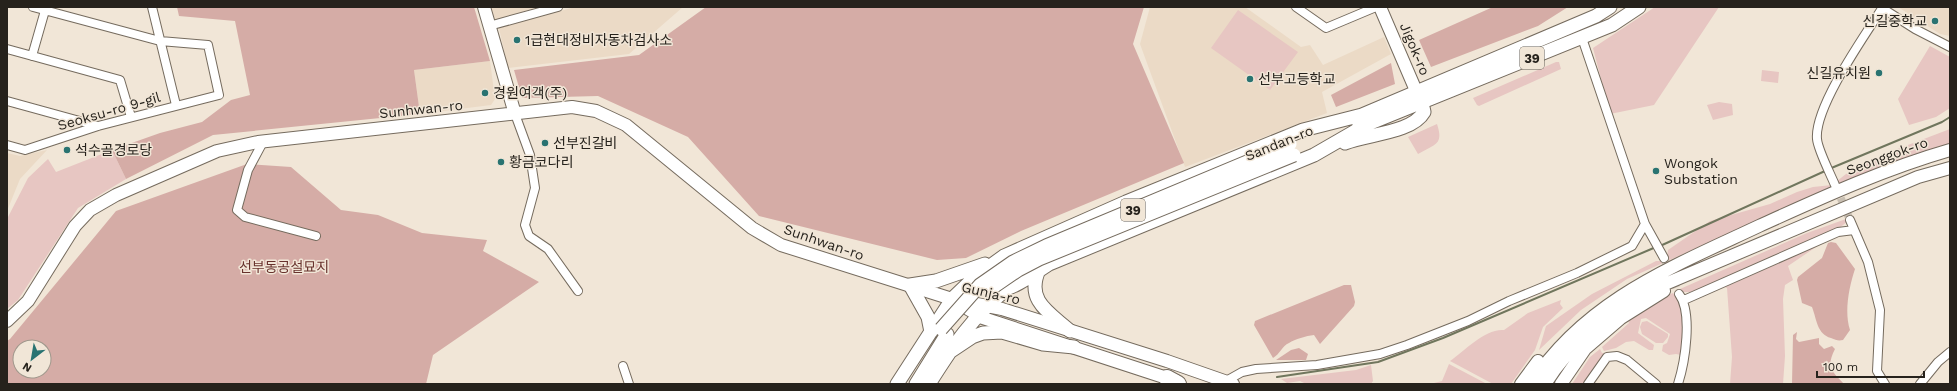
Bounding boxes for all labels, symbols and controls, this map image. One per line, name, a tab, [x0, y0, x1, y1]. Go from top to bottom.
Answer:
place label: 신길중학교	[1863, 13, 1927, 29]
marker: 신길중학교	[1930, 16, 1940, 26]
street label: Jigok-ro	[1397, 20, 1433, 78]
place label: 1급현대정비자동차검사소	[525, 32, 672, 48]
marker: 1급현대정비자동차검사소	[512, 35, 522, 45]
road number: 39	[1520, 47, 1544, 69]
place label: 신길유치원	[1807, 65, 1871, 81]
marker: 신길유치원	[1874, 68, 1884, 78]
place label: 선부고등학교	[1258, 71, 1335, 87]
marker: 선부고등학교	[1245, 74, 1255, 84]
place label: 경원여객(주)	[493, 85, 567, 101]
street label: Seoksu-ro 9-gil	[56, 88, 163, 133]
marker: 경원여객(주)	[480, 88, 490, 98]
street label: Sunhwan-ro	[378, 97, 464, 121]
street label: Sandan-ro	[1243, 122, 1315, 164]
street label: Seonggok-ro	[1844, 134, 1930, 178]
place label: 선부진갈비	[553, 135, 617, 151]
marker: 선부진갈비	[540, 138, 550, 148]
place label: 석수골경로당	[75, 142, 152, 158]
marker: 석수골경로당	[62, 145, 72, 155]
place label: 황금코다리	[509, 154, 573, 170]
place label: Wongok Substation	[1664, 155, 1738, 187]
marker: 황금코다리	[496, 157, 506, 167]
marker: Wongok Substation	[1651, 166, 1661, 176]
road number: 39	[1121, 199, 1145, 221]
street label: Sunhwan-ro	[782, 221, 866, 263]
park label: 선부동공설묘지	[239, 259, 329, 275]
street label: Gunja-ro	[960, 278, 1022, 308]
north arrow	[12, 339, 52, 379]
scale bar	[1817, 353, 1924, 379]
text: N	[20, 359, 34, 375]
text: 100 m	[1823, 360, 1858, 374]

